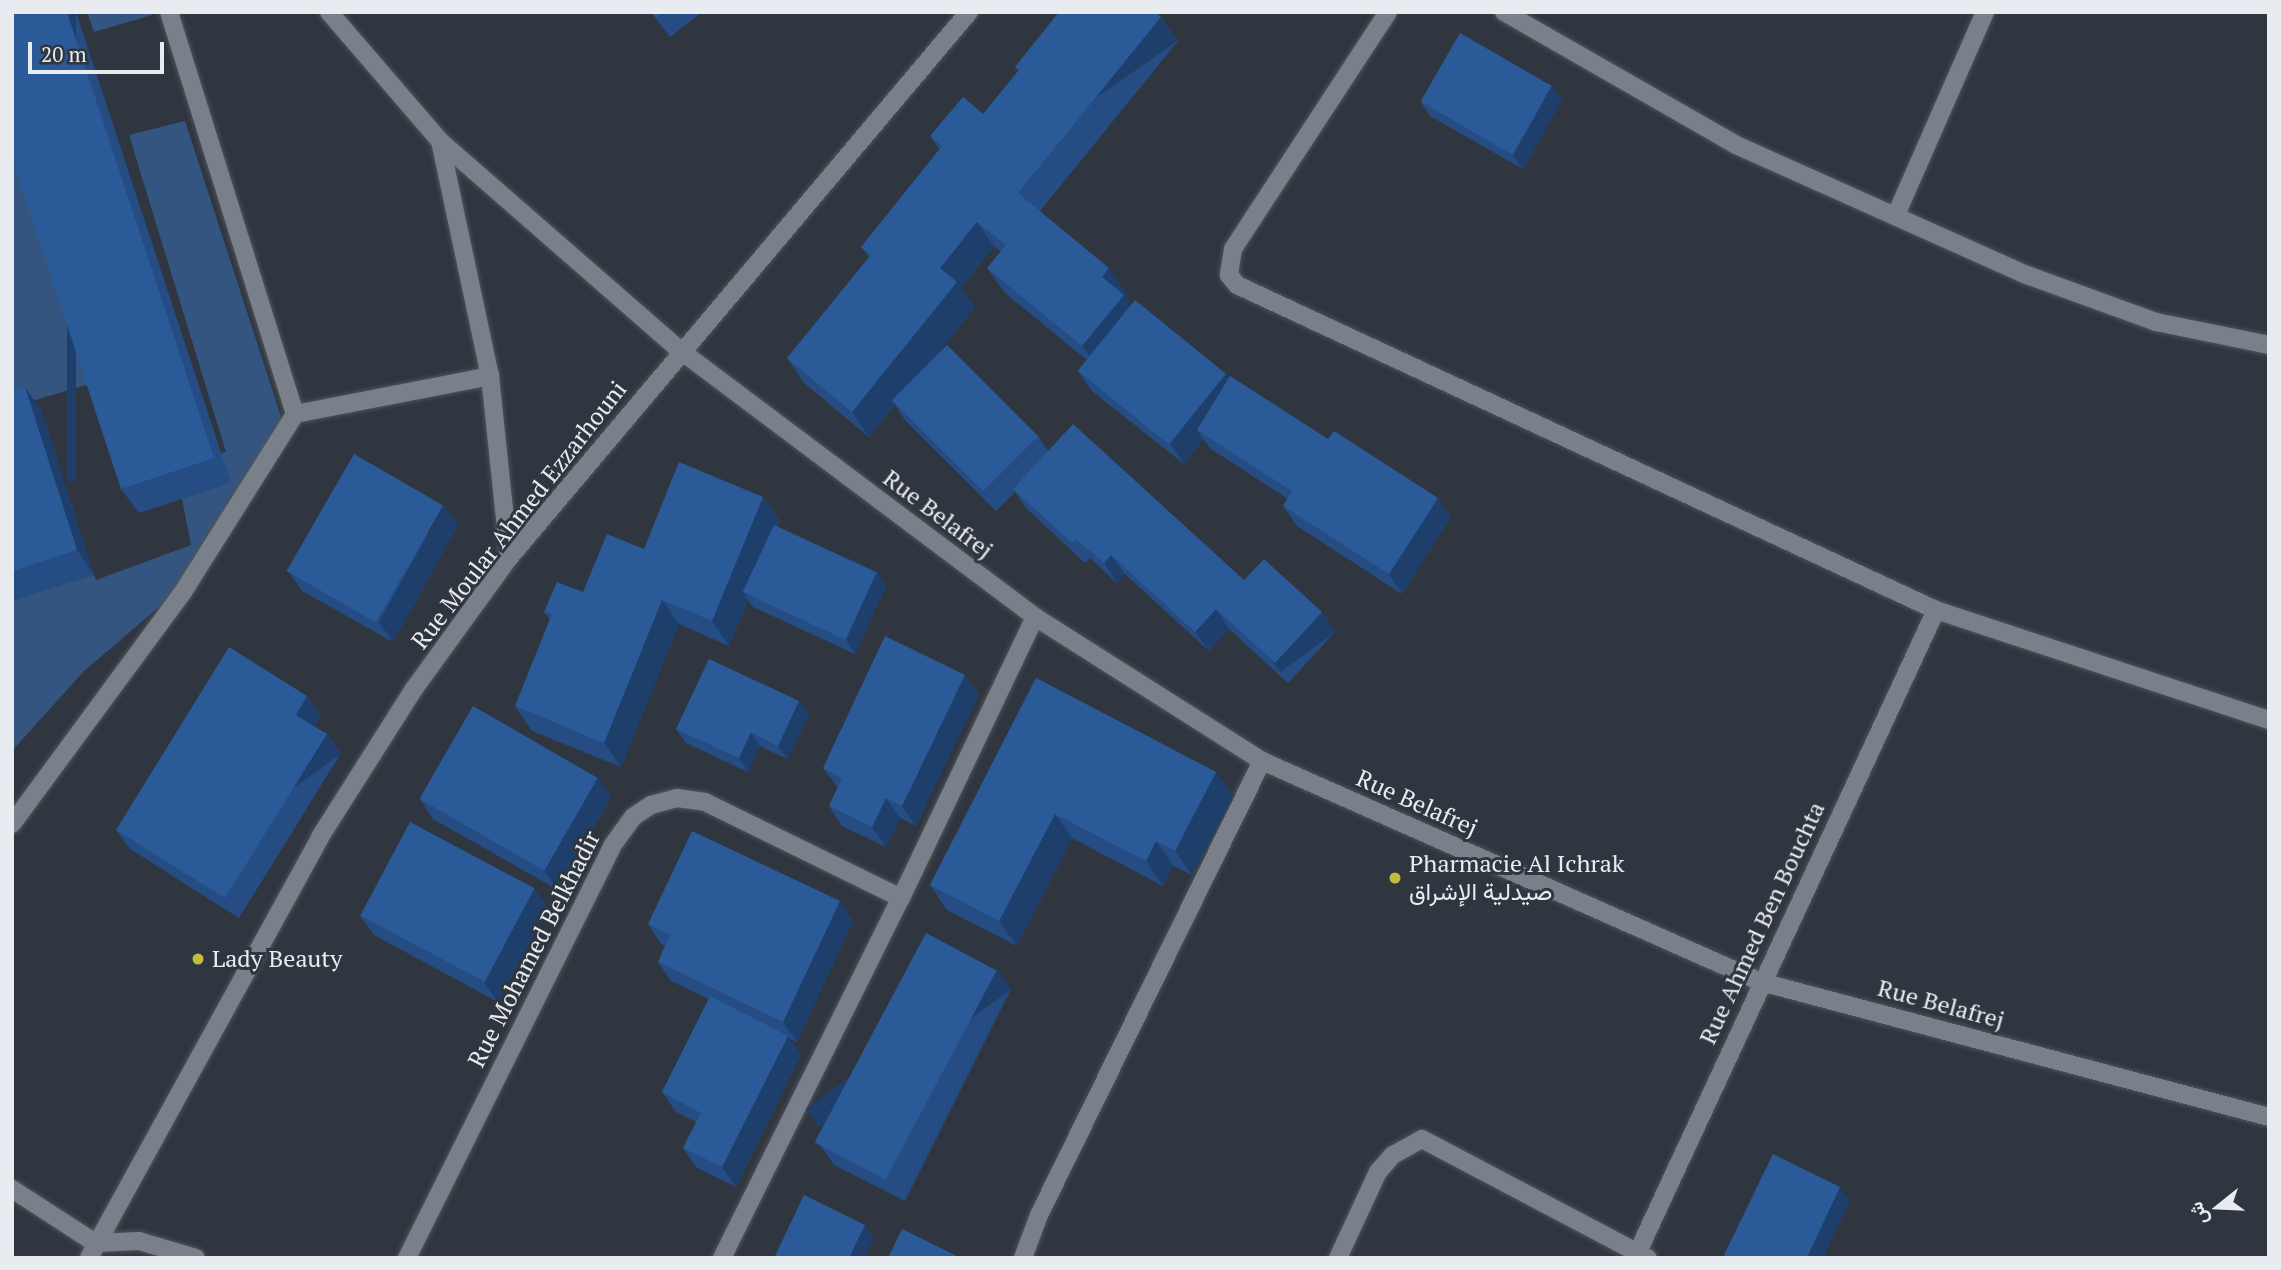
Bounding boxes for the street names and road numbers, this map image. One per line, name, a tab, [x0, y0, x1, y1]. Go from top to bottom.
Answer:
street label: Rue Moular Ahmed Ezzarhouni	[405, 375, 633, 655]
street label: Rue Belafrej	[878, 464, 998, 564]
street label: Rue Belafrej	[1352, 763, 1482, 843]
street label: Rue Ahmed Ben Bouchta	[1693, 797, 1831, 1049]
street label: Rue Mohamed Belkhadir	[462, 826, 606, 1072]
street label: Rue Belafrej	[1875, 973, 2007, 1035]

